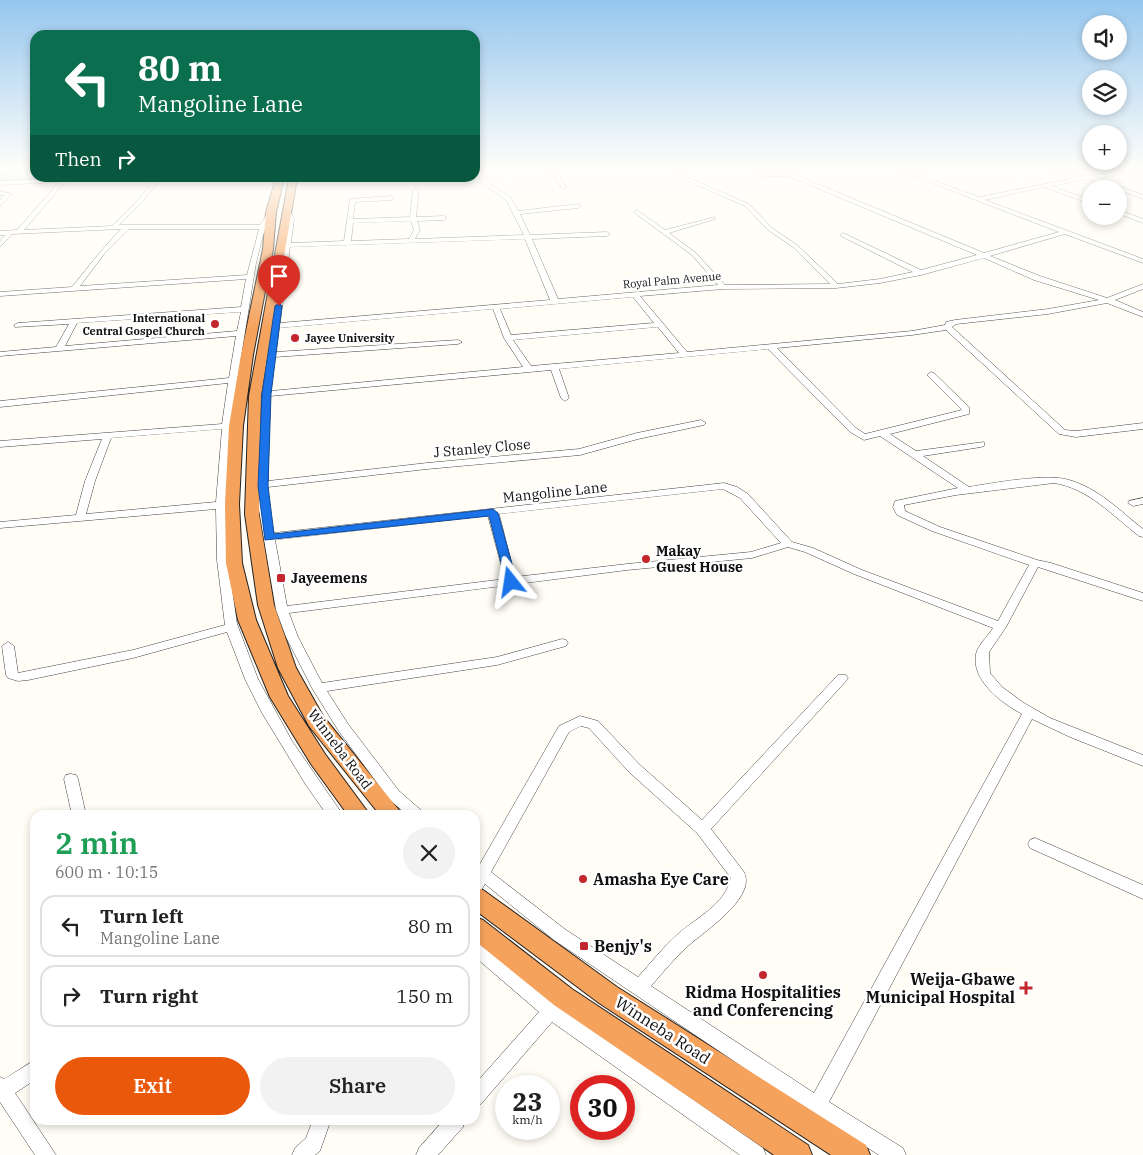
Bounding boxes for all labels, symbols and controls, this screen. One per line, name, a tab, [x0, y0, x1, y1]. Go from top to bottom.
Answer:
map controls	[1082, 15, 1127, 225]
button: sound	[1082, 15, 1127, 60]
text: 80 m	[138, 45, 222, 91]
icon: left	[55, 50, 120, 115]
button: layers	[1082, 70, 1127, 115]
text: Mangoline Lane	[138, 89, 303, 118]
button: +	[1082, 125, 1127, 170]
icon: right	[112, 145, 140, 173]
text: Then	[55, 147, 102, 171]
button: −	[1082, 180, 1127, 225]
pin	[258, 255, 300, 306]
icon: arrive	[265, 262, 293, 290]
street label: Royal Palm Avenue	[622, 269, 722, 291]
place label: International Central Gospel Church	[82, 311, 205, 338]
marker: International Central Gospel Church	[209, 318, 221, 330]
place label: Jayee University	[305, 331, 395, 345]
marker: Jayee University	[289, 332, 301, 344]
street label: J Stanley Close	[433, 435, 531, 461]
street label: Mangoline Lane	[502, 478, 608, 506]
place label: Makay Guest House	[656, 542, 743, 576]
marker: Makay Guest House	[640, 553, 652, 565]
position arrow	[484, 555, 536, 607]
place label: Jayeemens	[291, 569, 367, 587]
marker: Jayeemens	[275, 572, 287, 584]
street label: Winneba Road	[304, 705, 376, 793]
text: 2 min	[55, 823, 138, 862]
button: close	[403, 827, 455, 879]
text: 600 m · 10:15	[55, 862, 158, 882]
place label: Amasha Eye Care	[593, 869, 729, 889]
marker: Amasha Eye Care	[577, 873, 589, 885]
text: Turn left	[100, 904, 183, 928]
icon: left	[57, 912, 85, 940]
text: 80 m	[408, 914, 453, 938]
text: Mangoline Lane	[100, 928, 220, 948]
place label: Benjy's	[594, 936, 652, 956]
marker: Benjy's	[578, 940, 590, 952]
marker: Ridma Hospitalities and Conferencing	[757, 969, 769, 981]
place label: Weija-Gbawe Municipal Hospital	[866, 969, 1015, 1007]
marker: Weija-Gbawe Municipal Hospital	[1019, 981, 1033, 995]
icon: right	[57, 982, 85, 1010]
place label: Ridma Hospitalities and Conferencing	[685, 982, 841, 1020]
text: Turn right	[100, 984, 198, 1008]
text: 150 m	[396, 984, 453, 1008]
street label: Winneba Road	[612, 992, 715, 1068]
button: Exit	[55, 1057, 250, 1115]
button: Share	[260, 1057, 455, 1115]
speed limit sign: 30	[570, 1075, 635, 1140]
text: 23	[512, 1085, 543, 1118]
text: km/h	[512, 1112, 543, 1127]

